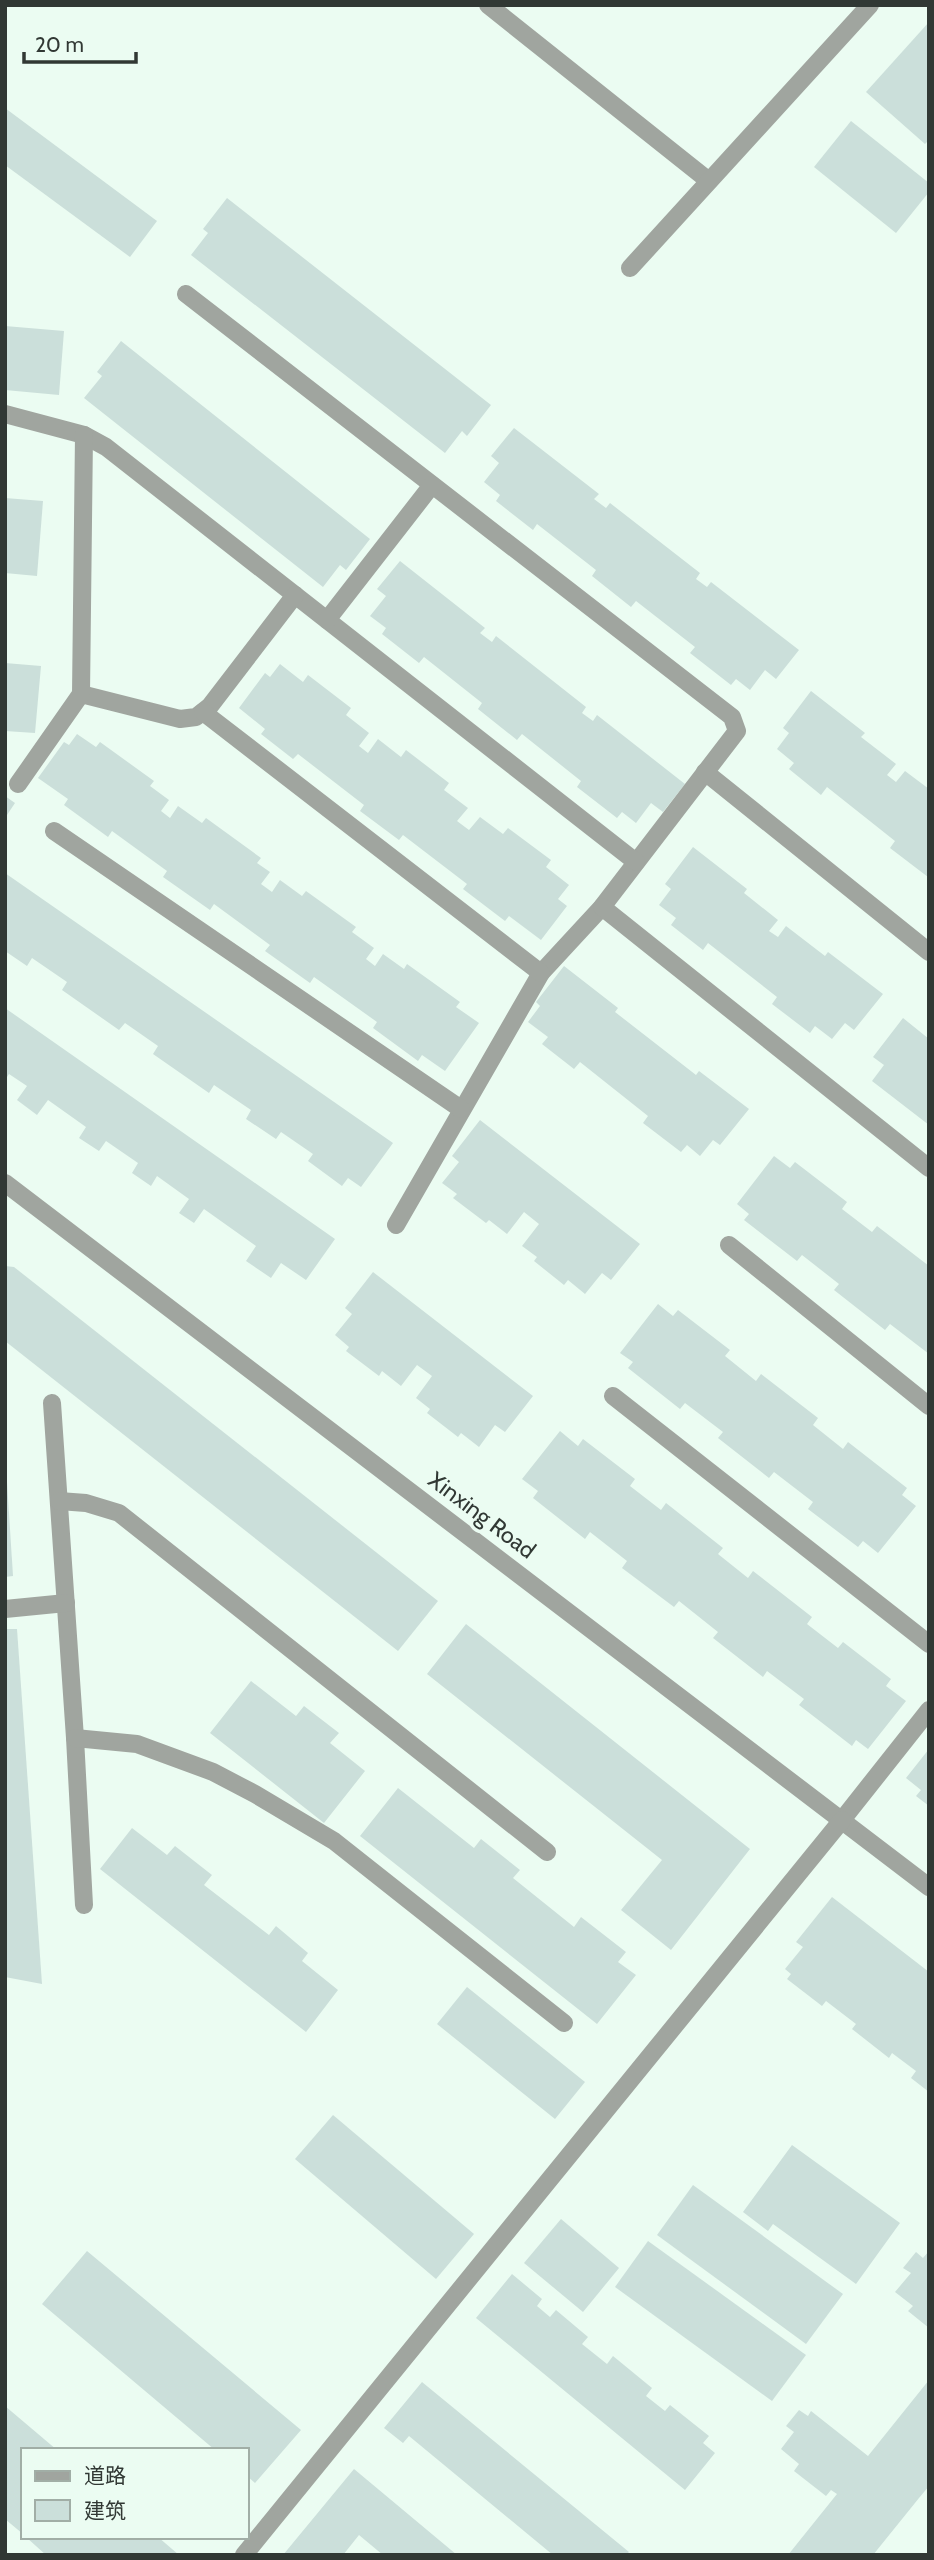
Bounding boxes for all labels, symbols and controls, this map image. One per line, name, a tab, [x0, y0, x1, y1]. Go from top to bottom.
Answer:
scale bar	[24, 21, 136, 65]
text: 20 m	[35, 32, 84, 57]
street label: Xinxing Road	[423, 1466, 541, 1564]
legend	[21, 2448, 248, 2539]
text: 道路	[84, 2463, 126, 2488]
text: 建筑	[84, 2498, 126, 2523]

